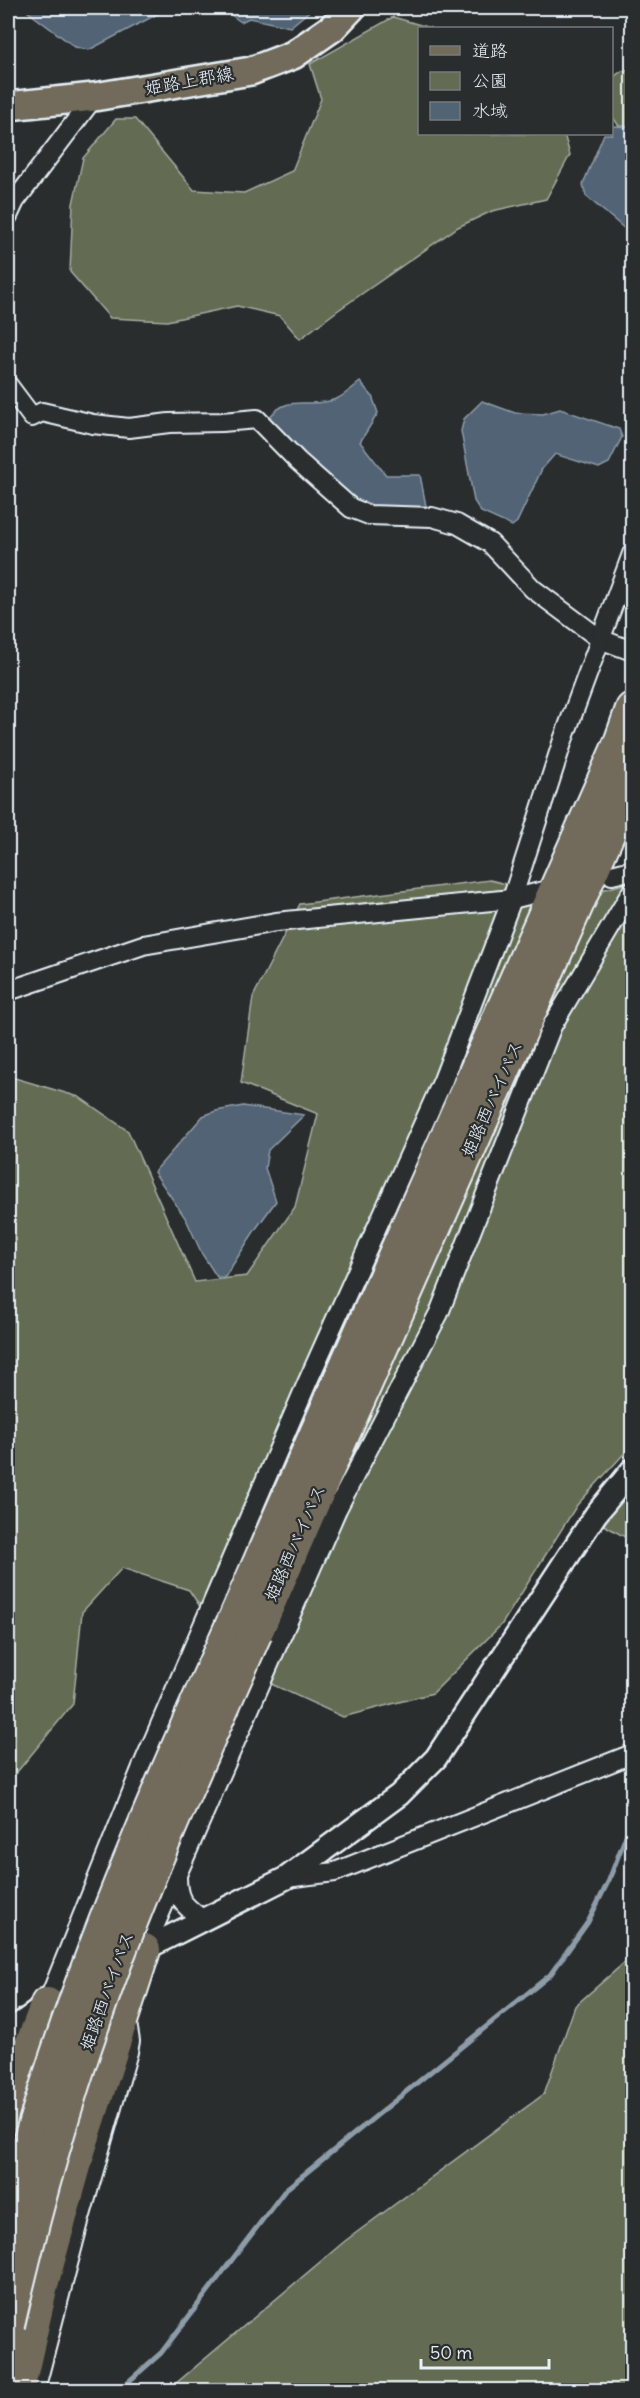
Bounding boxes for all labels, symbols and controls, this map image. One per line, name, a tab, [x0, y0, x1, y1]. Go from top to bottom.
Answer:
legend	[418, 27, 613, 135]
text: 道路	[472, 39, 508, 62]
street label: 姫路上郡線	[143, 61, 235, 100]
text: 公園	[472, 69, 508, 92]
text: 水域	[472, 99, 508, 122]
street label: 姫路西バイパス	[455, 1037, 528, 1161]
street label: 姫路西バイパス	[258, 1481, 331, 1605]
street label: 姫路西バイパス	[74, 1928, 139, 2054]
scale bar	[421, 2332, 548, 2370]
text: 50 m	[430, 2341, 472, 2364]

